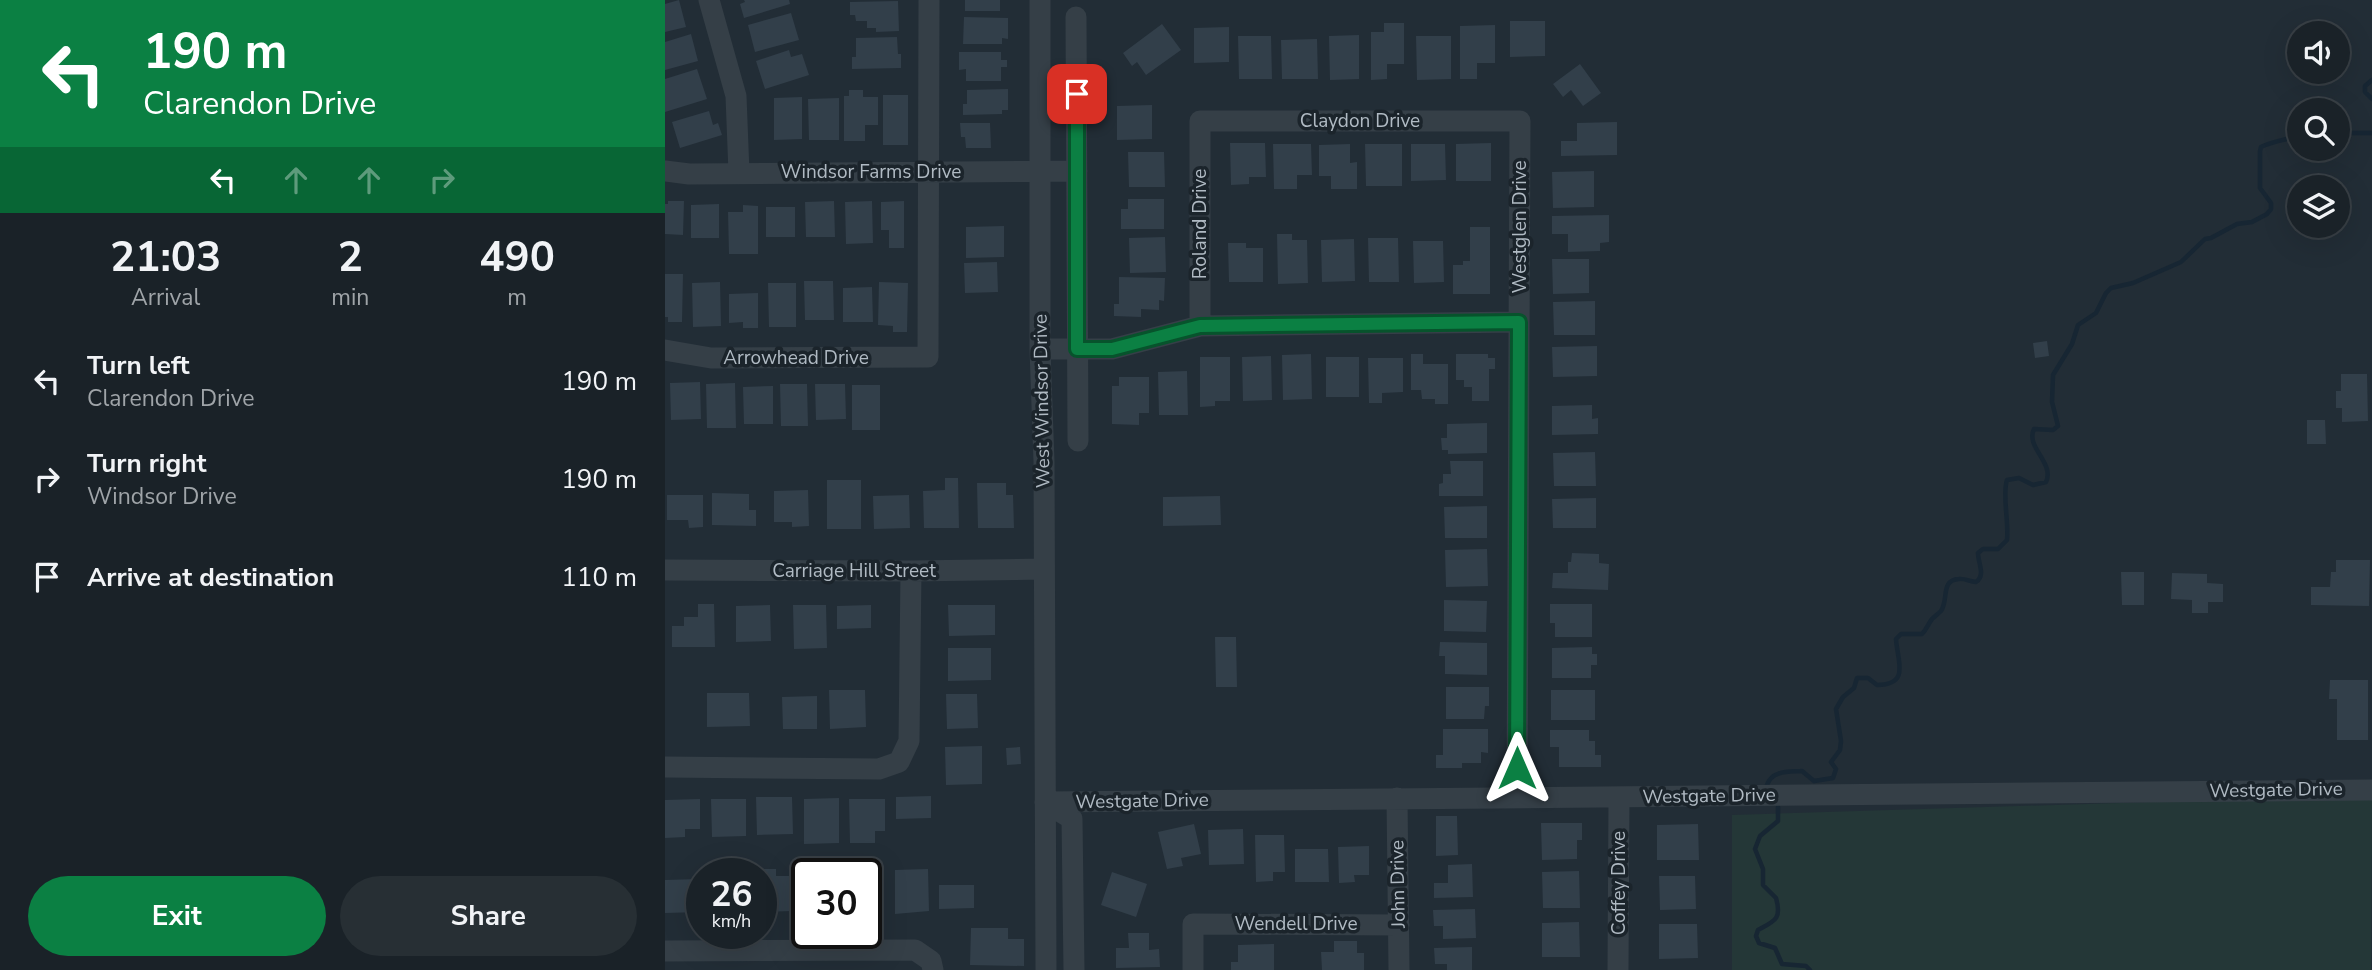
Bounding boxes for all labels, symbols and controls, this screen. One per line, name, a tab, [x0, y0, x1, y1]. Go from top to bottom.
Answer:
text: 190 m	[143, 18, 287, 85]
map controls	[2287, 21, 2350, 238]
button: sound	[2287, 21, 2350, 84]
icon: left	[28, 28, 119, 119]
pin	[1047, 64, 1107, 124]
icon: arrive	[1058, 75, 1096, 113]
text: Clarendon Drive	[143, 82, 376, 125]
button: search	[2287, 98, 2350, 161]
street label: Claydon Drive	[1300, 108, 1420, 134]
street label: Windsor Farms Drive	[781, 159, 961, 185]
street label: Westglen Drive	[1507, 160, 1533, 294]
icon: left	[204, 161, 242, 199]
icon: ahead	[277, 161, 315, 199]
icon: ahead	[350, 161, 388, 199]
icon: right	[423, 161, 461, 199]
street label: Roland Drive	[1187, 169, 1213, 279]
button: layers	[2287, 175, 2350, 238]
text: 21:03	[110, 229, 221, 286]
text: 2	[338, 229, 363, 286]
text: 490	[479, 229, 555, 286]
text: Arrival	[131, 282, 200, 313]
text: min	[331, 282, 369, 313]
text: m	[507, 282, 527, 313]
street label: West Windsor Drive	[1027, 314, 1057, 488]
street label: Arrowhead Drive	[723, 345, 869, 371]
text: Turn left	[87, 348, 190, 383]
icon: left	[28, 362, 66, 400]
text: 190 m	[561, 364, 637, 399]
text: Clarendon Drive	[87, 383, 255, 414]
text: Turn right	[87, 446, 206, 481]
icon: right	[28, 460, 66, 498]
text: 190 m	[561, 462, 637, 497]
text: Windsor Drive	[87, 481, 237, 512]
icon: arrive	[28, 558, 66, 596]
street label: Carriage Hill Street	[772, 558, 936, 584]
text: Arrive at destination	[87, 560, 334, 595]
text: 110 m	[561, 560, 637, 595]
position arrow	[1480, 731, 1554, 805]
street label: Westgate Drive	[2209, 776, 2343, 804]
street label: Westgate Drive	[1642, 782, 1776, 810]
street label: Westgate Drive	[1075, 787, 1209, 815]
street label: Coffey Drive	[1606, 831, 1632, 935]
street label: John Drive	[1384, 840, 1412, 929]
speed limit sign: 30	[791, 858, 882, 949]
text: 26	[710, 871, 753, 918]
button: Exit	[28, 876, 326, 956]
button: Share	[340, 876, 637, 956]
text: km/h	[712, 909, 751, 933]
street label: Wendell Drive	[1234, 911, 1358, 937]

